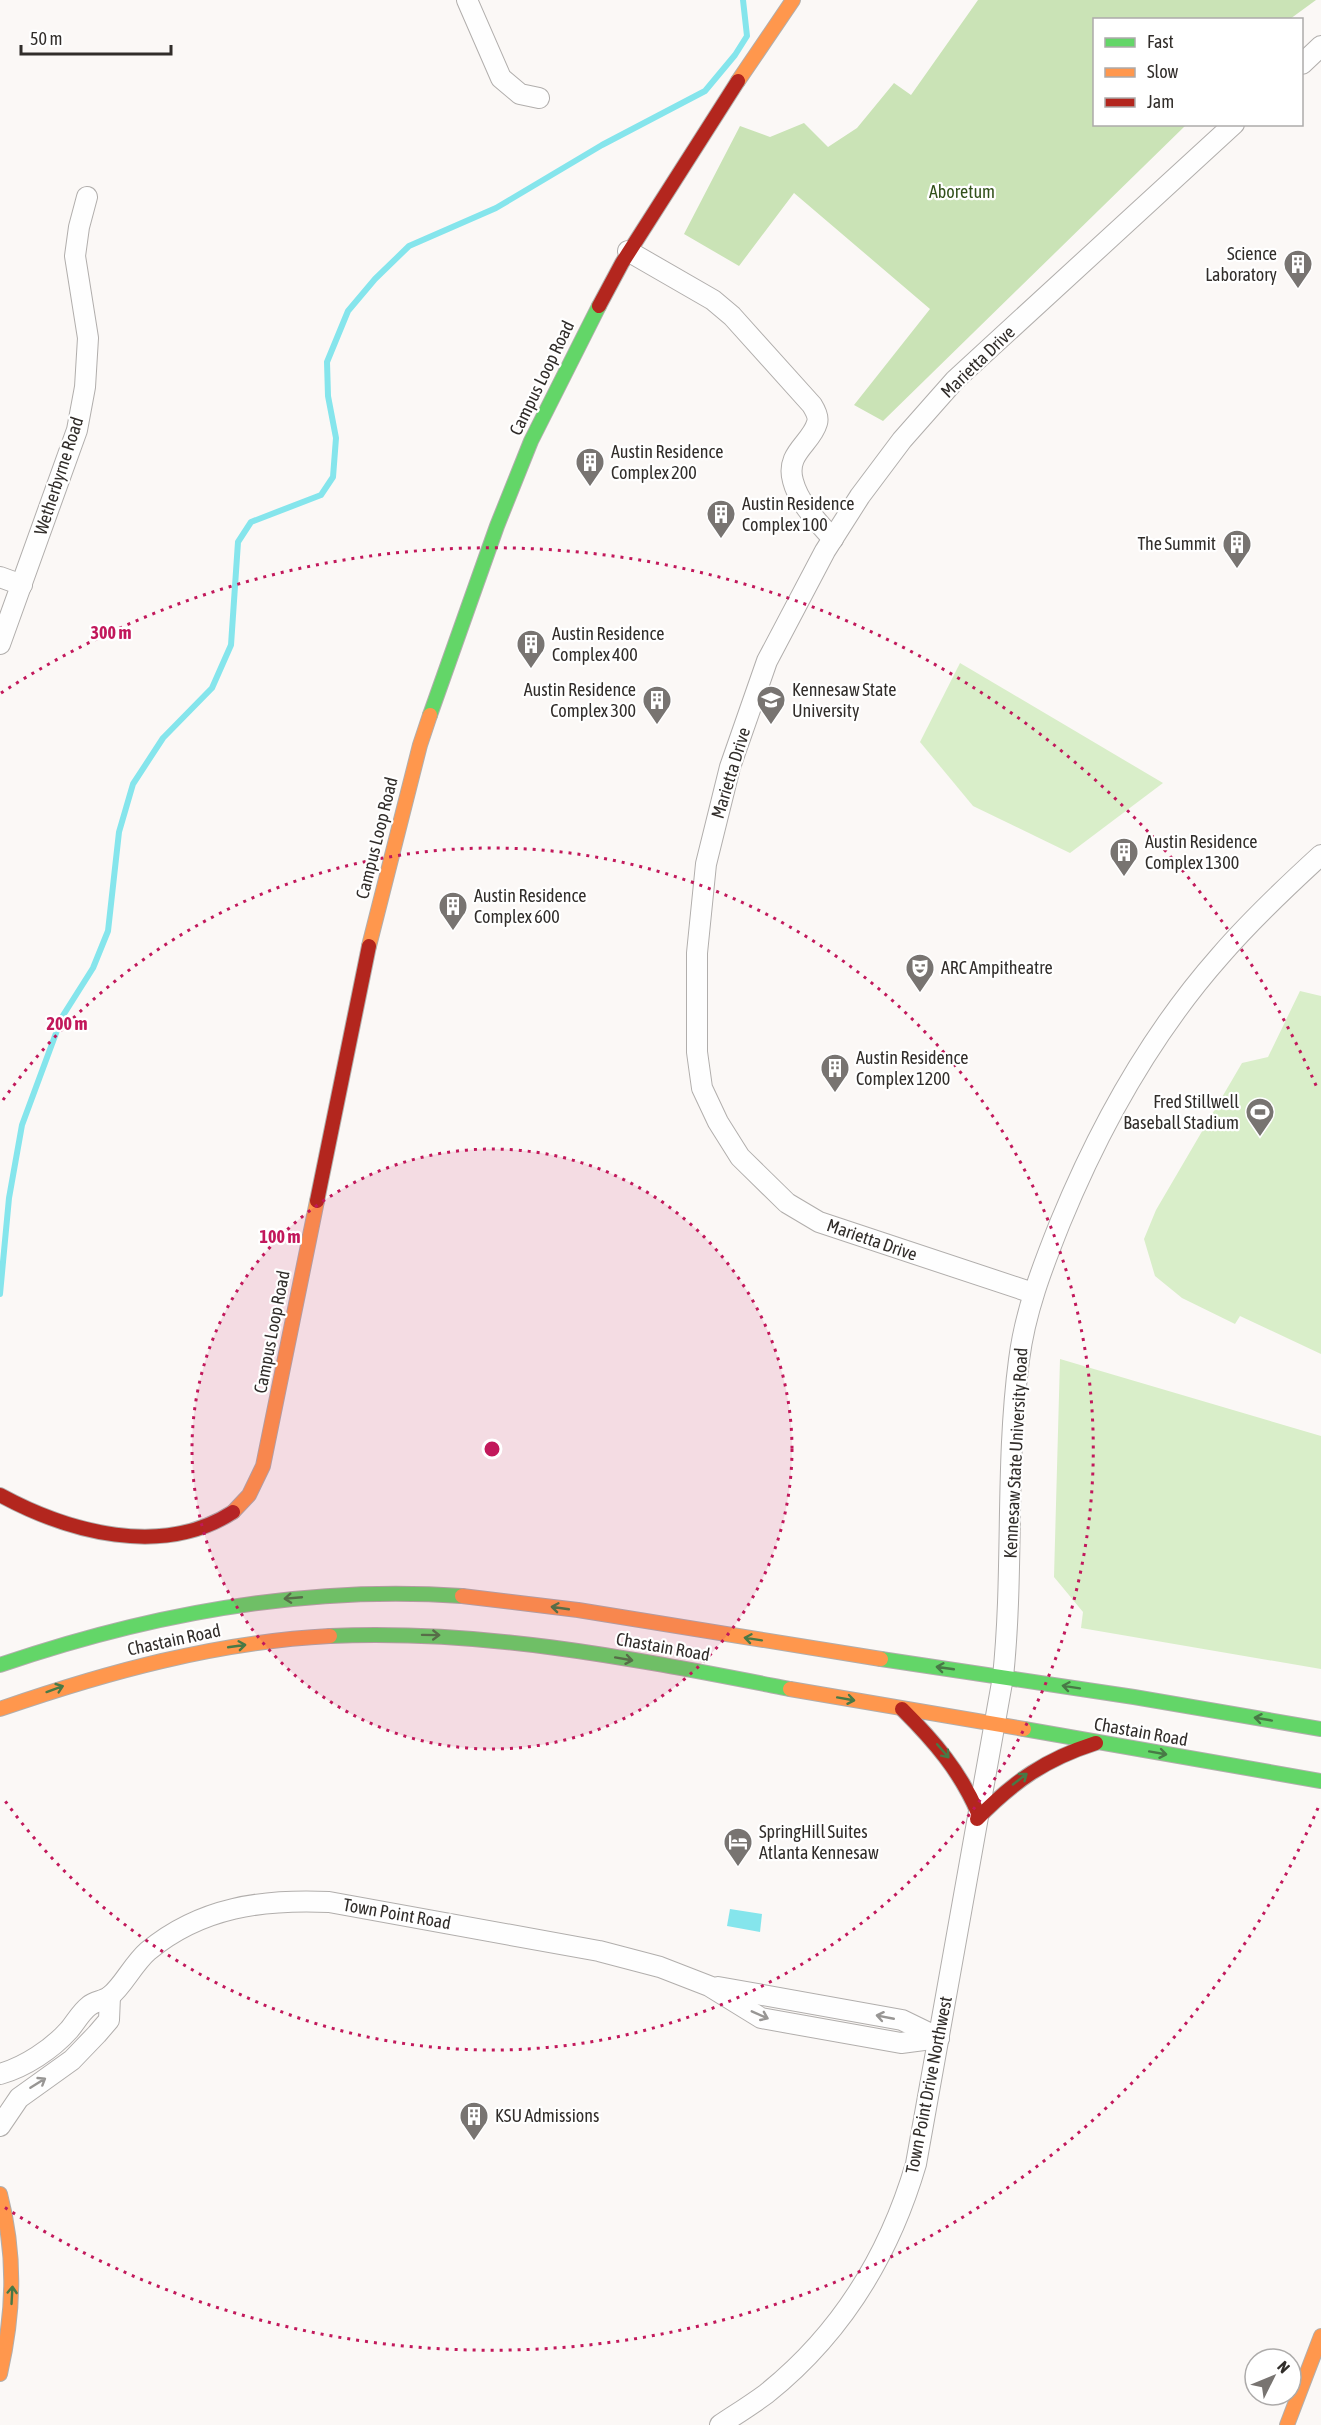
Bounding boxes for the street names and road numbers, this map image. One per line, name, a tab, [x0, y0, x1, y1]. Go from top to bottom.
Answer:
street label: Campus Loop Road	[505, 317, 578, 438]
street label: Marietta Drive	[936, 321, 1019, 402]
street label: Wetherbyrne Road	[30, 414, 87, 538]
street label: Marietta Drive	[707, 725, 754, 821]
street label: Campus Loop Road	[351, 775, 402, 901]
street label: Marietta Drive	[824, 1214, 920, 1265]
street label: Campus Loop Road	[249, 1269, 294, 1395]
street label: Kennesaw State University Road	[999, 1347, 1032, 1559]
street label: Chastain Road	[125, 1619, 222, 1660]
street label: Chastain Road	[615, 1628, 712, 1665]
street label: Chastain Road	[1093, 1713, 1190, 1750]
street label: Town Point Road	[342, 1894, 453, 1933]
street label: Town Point Drive Northwest	[901, 1994, 956, 2175]

